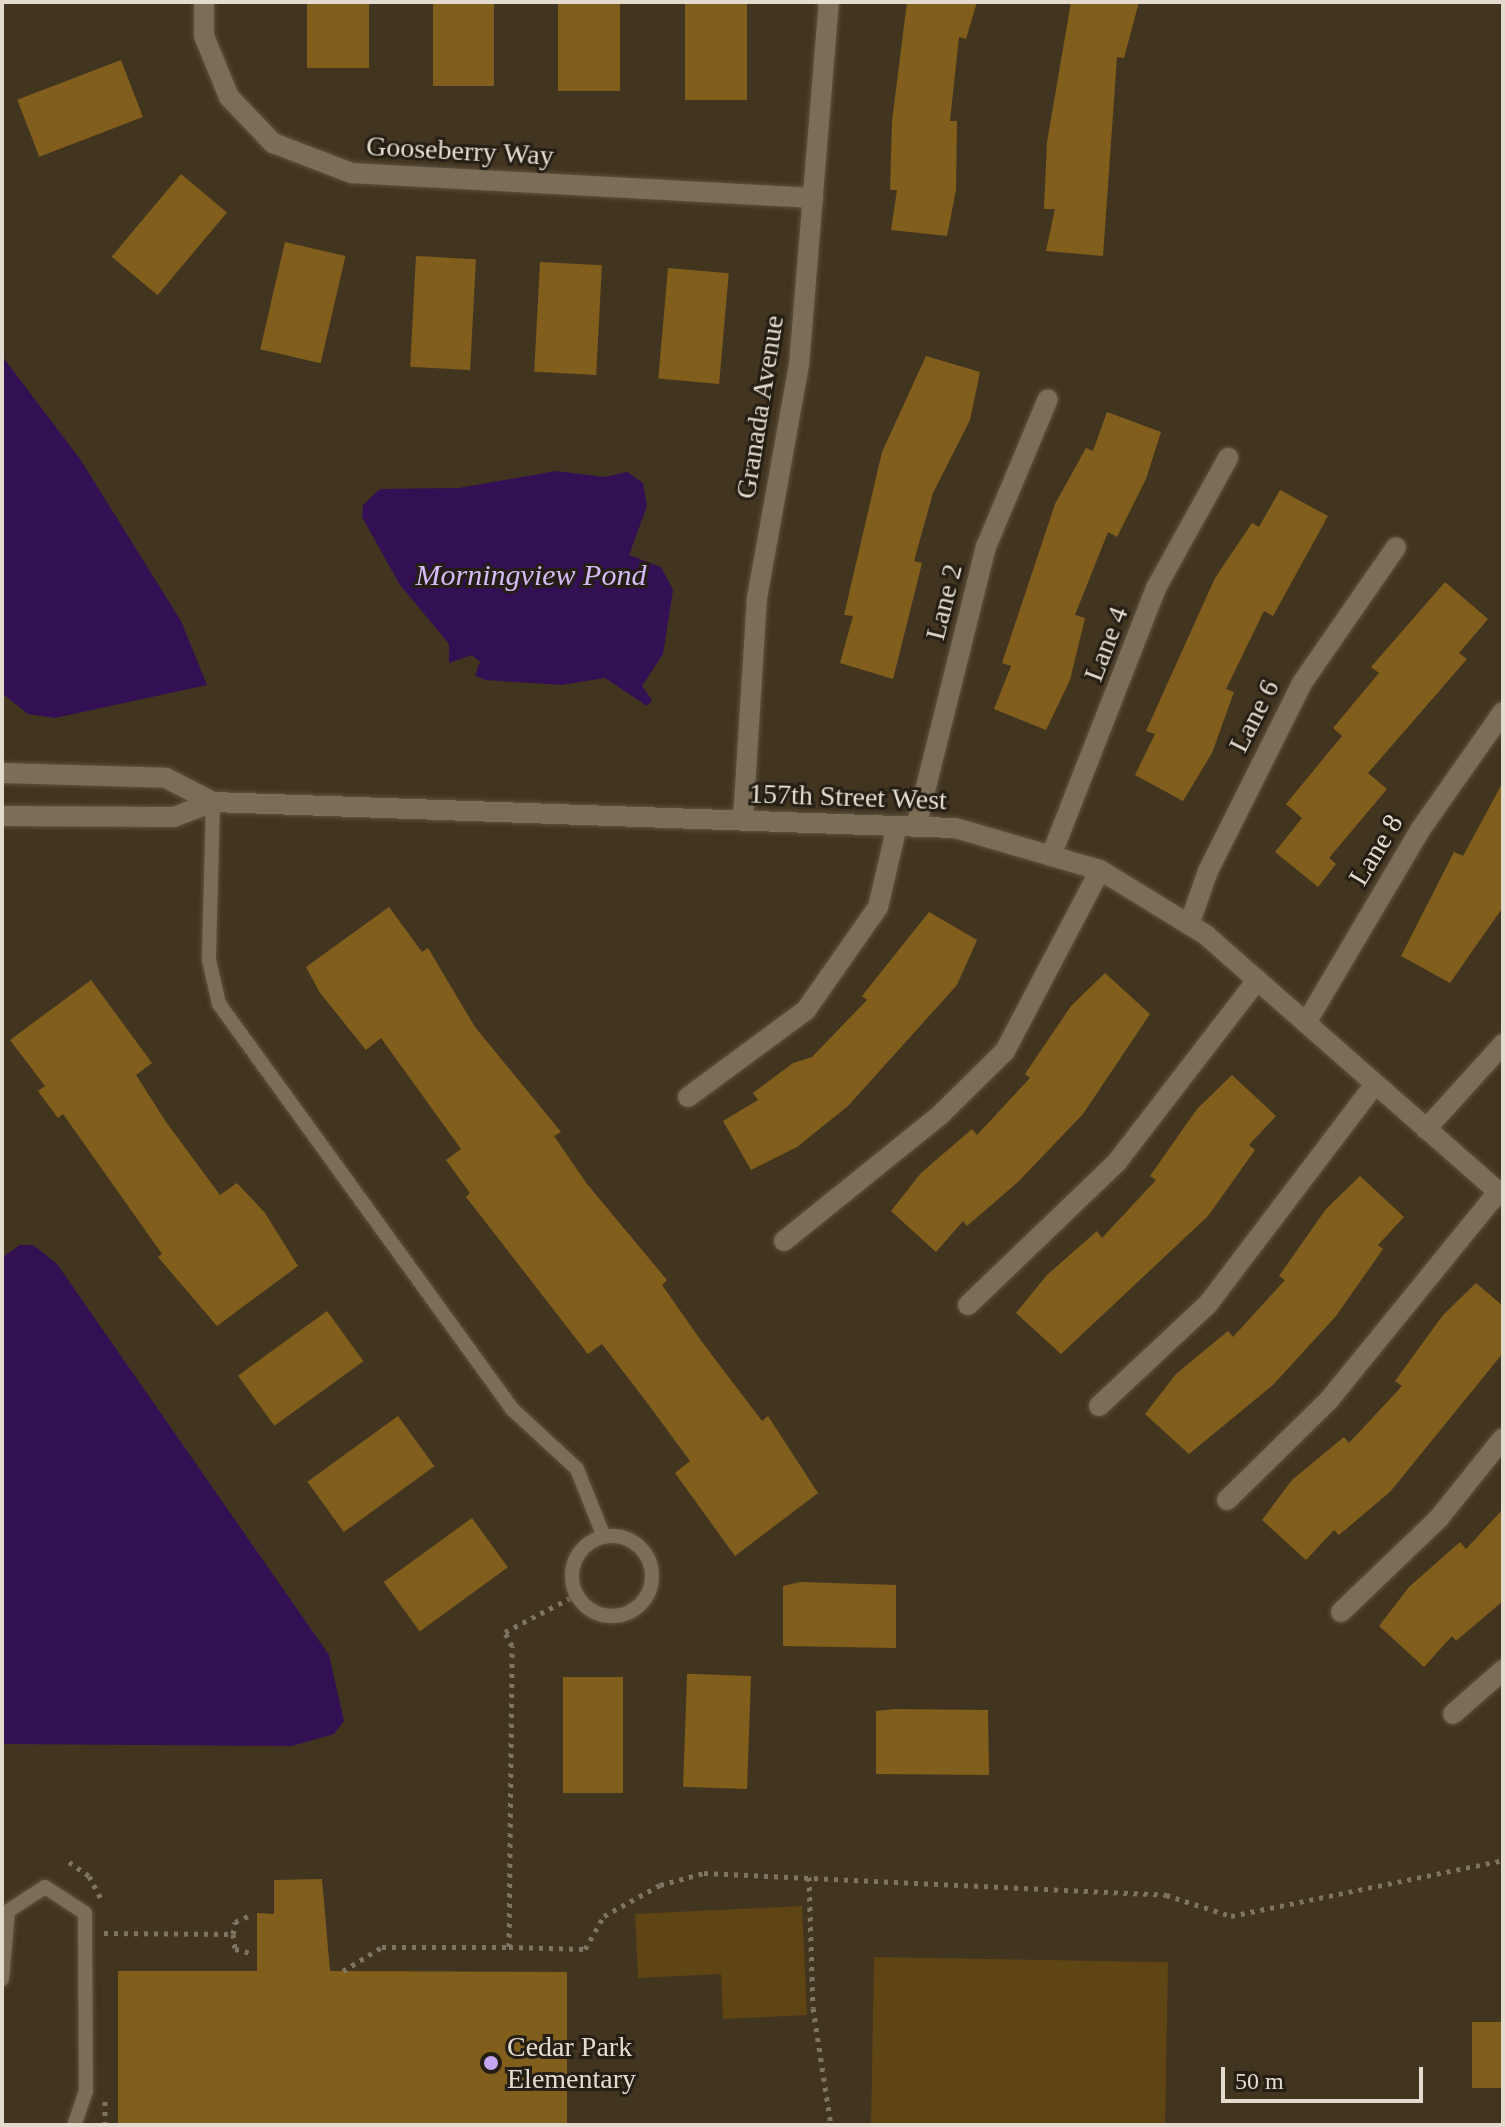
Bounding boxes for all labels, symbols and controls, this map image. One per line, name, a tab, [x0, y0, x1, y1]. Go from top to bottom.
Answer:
street label: Gooseberry Way	[365, 129, 555, 173]
street label: Granada Avenue	[729, 312, 791, 502]
water label: Morningview Pond	[416, 557, 646, 593]
street label: Lane 2	[918, 561, 970, 643]
street label: Lane 4	[1077, 602, 1135, 686]
street label: Lane 6	[1222, 674, 1286, 758]
street label: 157th Street West	[748, 777, 948, 817]
street label: Lane 8	[1342, 808, 1410, 892]
place label: Cedar Park Elementary	[507, 2030, 636, 2096]
scale bar	[1225, 2051, 1427, 2101]
marker: Cedar Park Elementary	[482, 2054, 500, 2072]
text: 50 m	[1235, 2068, 1284, 2094]

